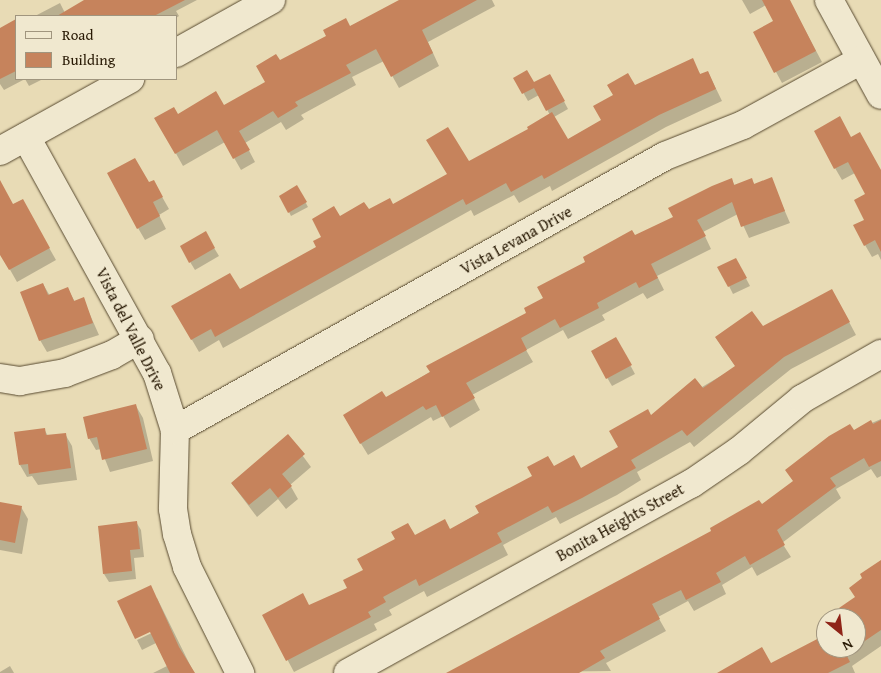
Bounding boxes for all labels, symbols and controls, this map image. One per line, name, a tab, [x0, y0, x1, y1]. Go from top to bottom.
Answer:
legend	[15, 15, 178, 80]
text: Road	[62, 24, 93, 45]
text: Building	[62, 49, 115, 70]
street label: Vista Levana Drive	[457, 201, 575, 279]
street label: Vista del Valle Drive	[92, 264, 170, 394]
street label: Bonita Heights Street	[553, 479, 687, 565]
north arrow	[816, 608, 866, 658]
text: N	[839, 634, 857, 656]

